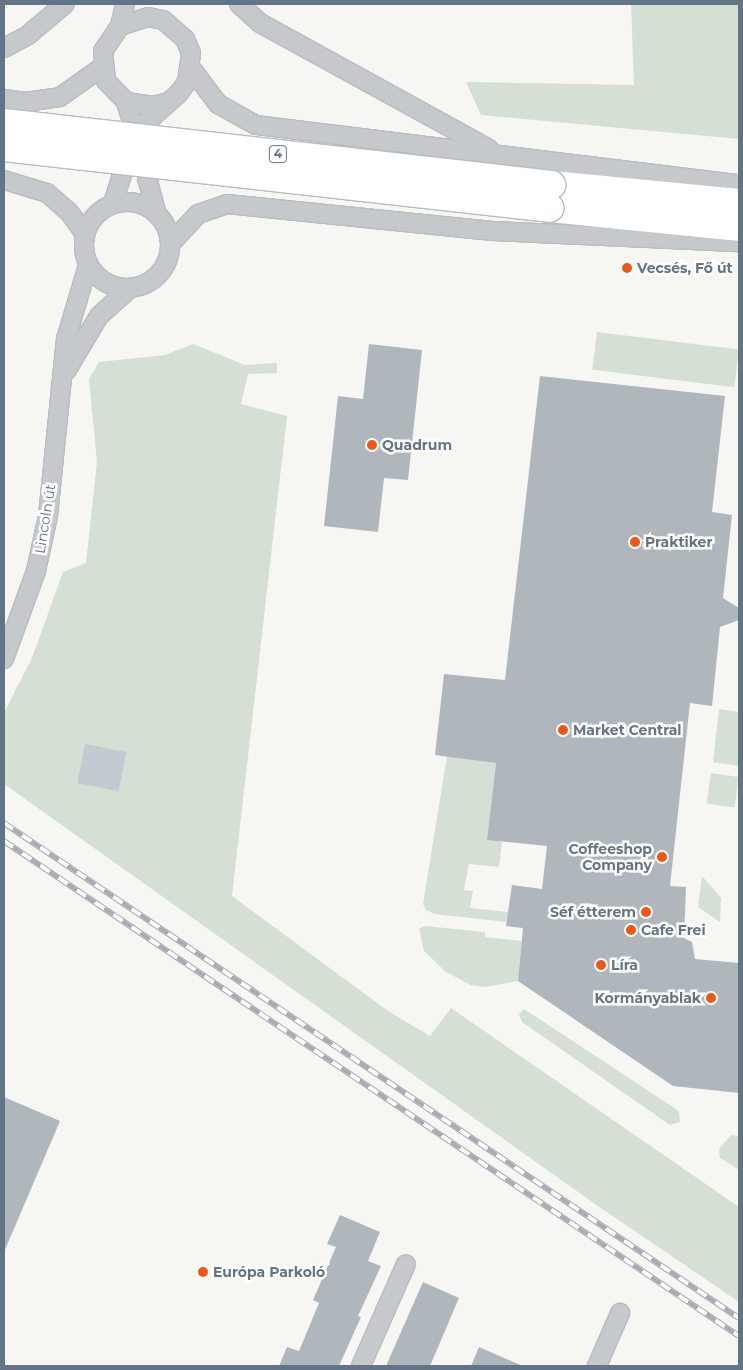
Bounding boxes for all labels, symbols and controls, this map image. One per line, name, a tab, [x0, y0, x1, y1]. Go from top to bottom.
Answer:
road number: 4	[268, 144, 288, 164]
place label: Vecsés, Fő út	[637, 260, 733, 276]
marker: Vecsés, Fő út	[621, 262, 633, 274]
place label: Quadrum	[382, 437, 452, 453]
marker: Quadrum	[366, 439, 378, 451]
street label: Lincoln út	[31, 483, 59, 555]
place label: Praktiker	[645, 534, 712, 550]
marker: Praktiker	[629, 536, 641, 548]
place label: Market Central	[573, 722, 682, 738]
marker: Market Central	[557, 724, 569, 736]
place label: Coffeeshop Company	[568, 841, 652, 874]
marker: Coffeeshop Company	[656, 851, 668, 863]
place label: Séf étterem	[550, 904, 636, 920]
marker: Séf étterem	[640, 906, 652, 918]
place label: Cafe Frei	[641, 922, 706, 938]
marker: Cafe Frei	[625, 924, 637, 936]
place label: Líra	[611, 957, 638, 973]
marker: Líra	[595, 959, 607, 971]
place label: Kormányablak	[595, 990, 701, 1006]
marker: Kormányablak	[705, 992, 717, 1004]
place label: Európa Parkoló	[213, 1264, 325, 1280]
marker: Európa Parkoló	[197, 1266, 209, 1278]

